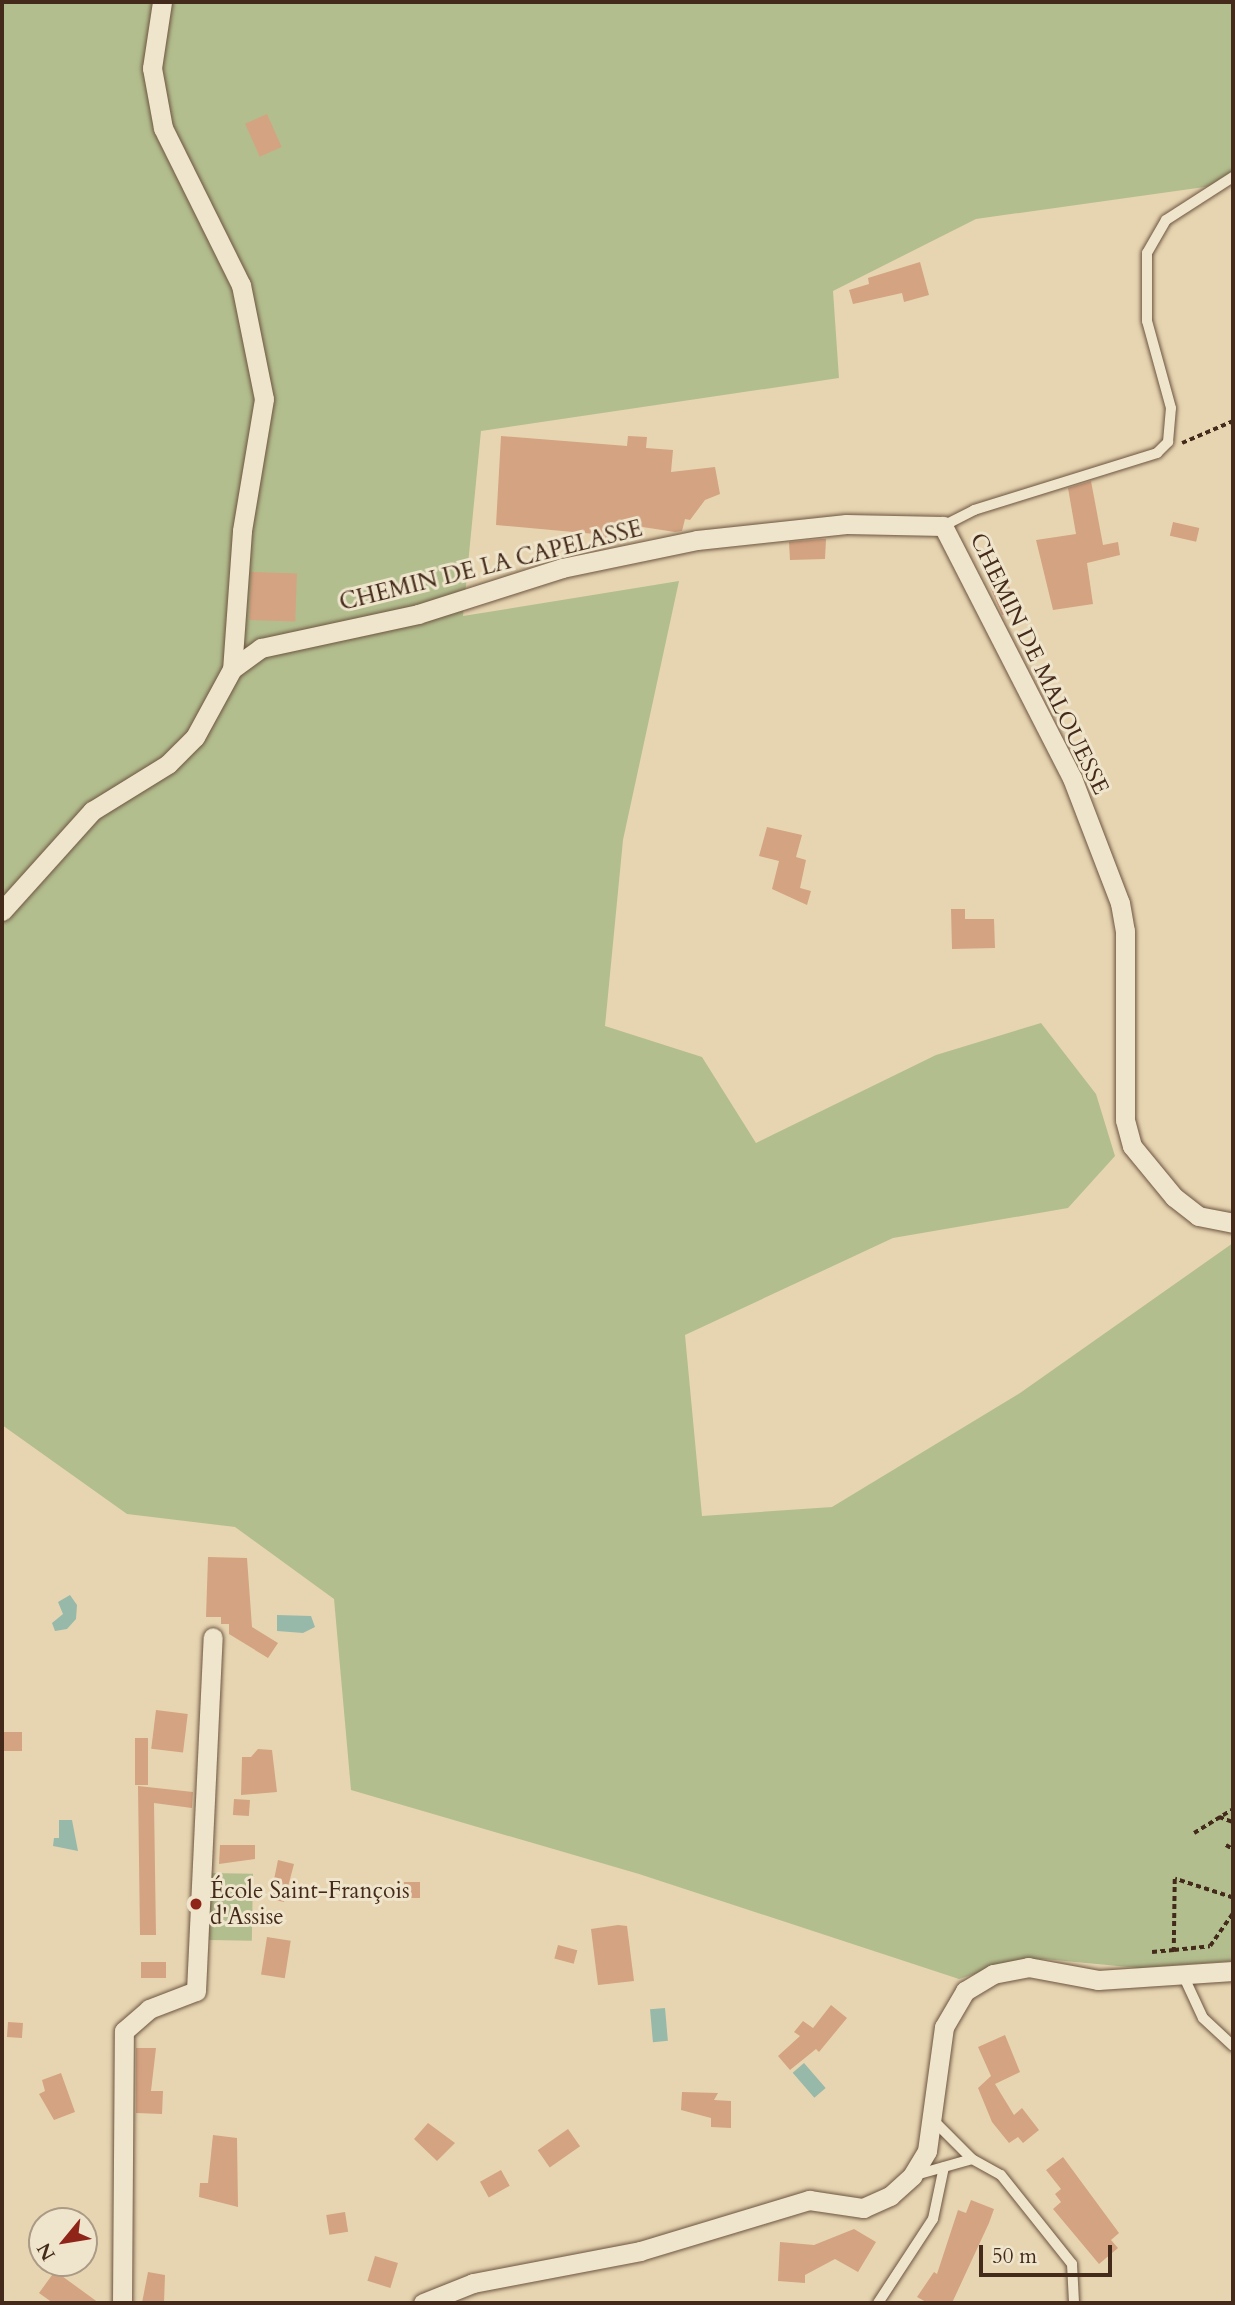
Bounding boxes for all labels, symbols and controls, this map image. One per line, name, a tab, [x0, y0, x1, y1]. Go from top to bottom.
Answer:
street label: CHEMIN DE LA CAPELASSE	[337, 515, 645, 617]
street label: CHEMIN DE MALOUESSE	[964, 529, 1114, 799]
place label: École Saint-François d'Assise	[210, 1877, 410, 1931]
marker: École Saint-François d'Assise	[188, 1896, 204, 1912]
north arrow	[28, 2207, 98, 2277]
scale bar	[983, 2232, 1116, 2276]
text: N	[31, 2238, 62, 2265]
text: 50 m	[992, 2242, 1037, 2271]

